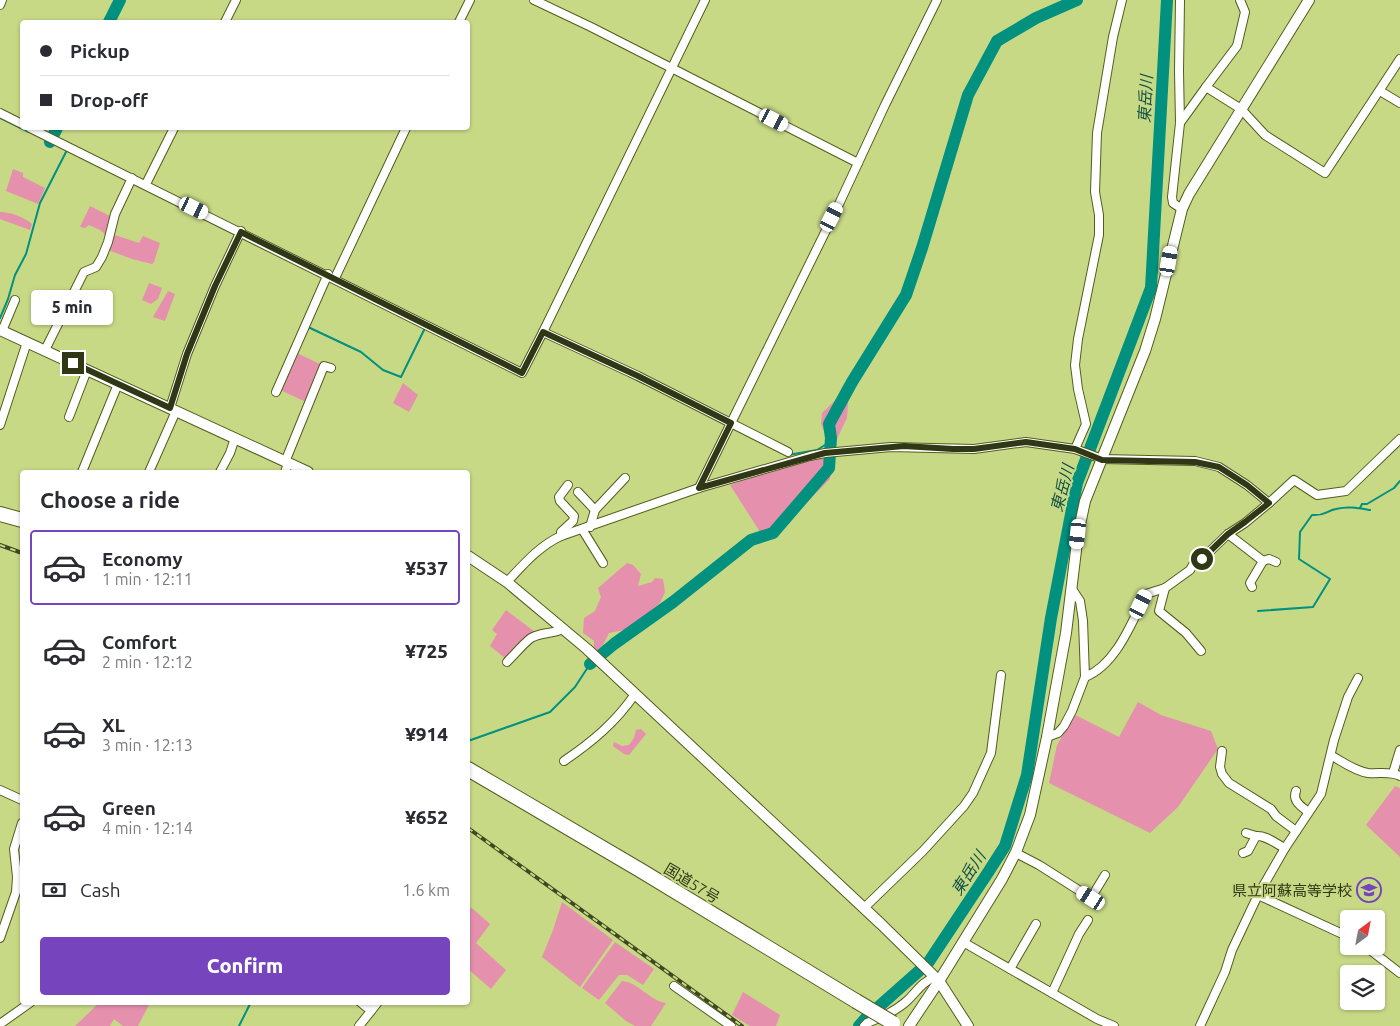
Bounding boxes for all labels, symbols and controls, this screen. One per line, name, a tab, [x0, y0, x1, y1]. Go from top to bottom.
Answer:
text: Pickup	[70, 40, 130, 62]
water label: 東岳川	[1135, 73, 1155, 123]
text: Drop-off	[70, 89, 148, 111]
car	[757, 107, 790, 133]
car	[177, 195, 210, 221]
car	[818, 200, 845, 234]
car	[1159, 245, 1178, 277]
callout: 5 min	[32, 290, 114, 326]
text: 5 min	[52, 298, 92, 316]
route end	[62, 352, 84, 374]
water label: 東岳川	[1047, 461, 1077, 514]
text: Choose a ride	[40, 487, 180, 512]
car	[1068, 518, 1087, 550]
icon: car	[42, 545, 87, 590]
text: Economy	[102, 548, 183, 570]
route start	[1191, 548, 1213, 570]
text: ¥537	[405, 557, 448, 579]
text: 1 min · 12:11	[102, 570, 193, 588]
car	[1127, 587, 1154, 621]
icon: car	[42, 628, 87, 673]
text: Comfort	[102, 631, 177, 653]
text: ¥725	[405, 640, 448, 662]
text: 2 min · 12:12	[102, 653, 193, 671]
icon: car	[42, 711, 87, 756]
text: XL	[102, 714, 125, 736]
text: ¥914	[405, 723, 448, 745]
text: 3 min · 12:13	[102, 736, 193, 754]
icon: car	[42, 794, 87, 839]
text: Green	[102, 797, 156, 819]
text: ¥652	[405, 806, 448, 828]
text: 4 min · 12:14	[102, 819, 193, 837]
water label: 東岳川	[947, 846, 990, 898]
street label: 国道57号	[661, 860, 723, 906]
icon: cash	[40, 876, 68, 904]
school or university icon: 県立阿蘇高等学校	[1356, 877, 1382, 903]
text: Cash	[80, 879, 121, 901]
text: 1.6 km	[402, 881, 450, 899]
place label: 県立阿蘇高等学校	[1232, 882, 1352, 899]
car	[1074, 884, 1107, 912]
north arrow	[1340, 910, 1385, 955]
map controls	[1340, 910, 1385, 1010]
button: Confirm	[40, 937, 450, 995]
button: layers	[1340, 965, 1385, 1010]

